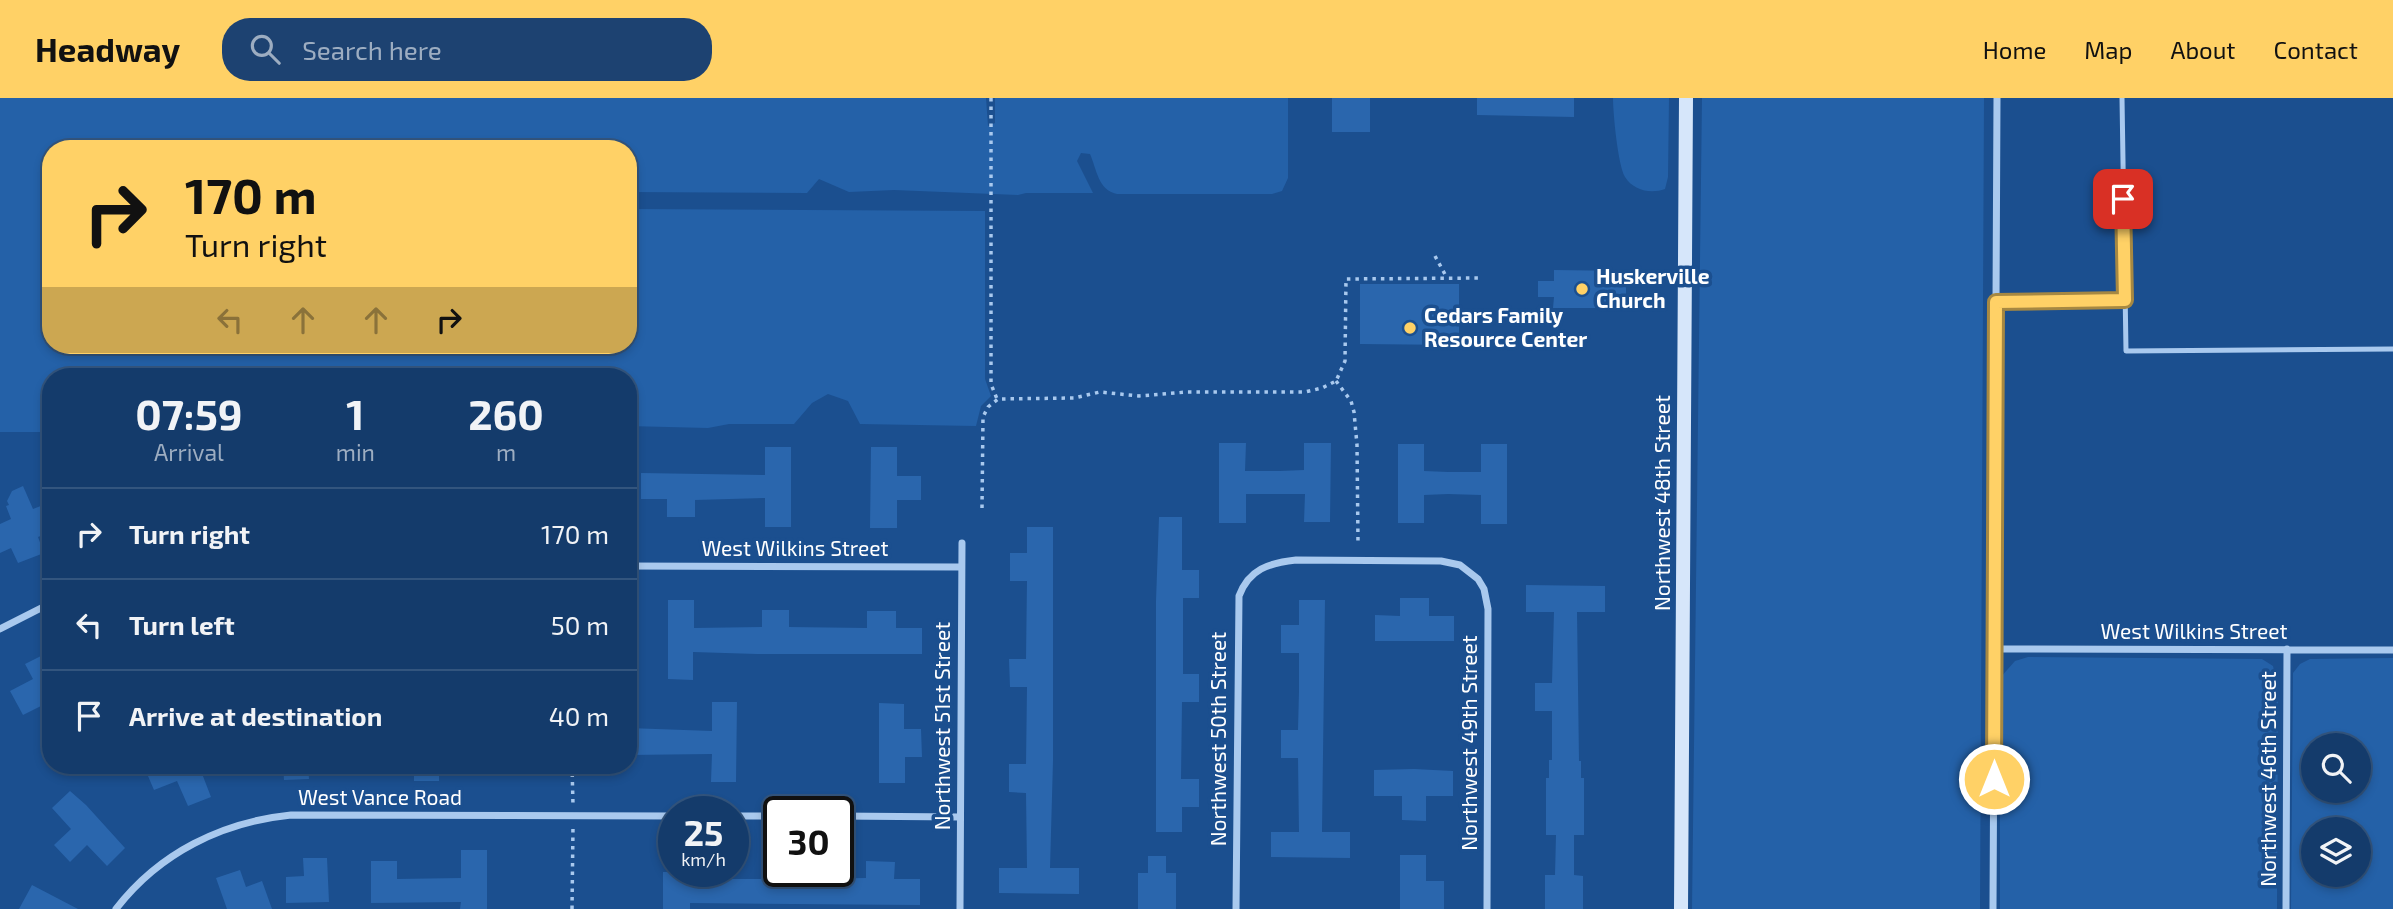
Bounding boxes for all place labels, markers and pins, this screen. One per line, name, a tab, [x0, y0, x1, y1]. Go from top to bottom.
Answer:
pin	[2093, 169, 2153, 229]
place label: Huskerville Church	[1596, 263, 1710, 312]
marker: Huskerville Church	[1574, 281, 1590, 297]
place label: Cedars Family Resource Center	[1424, 302, 1587, 351]
marker: Cedars Family Resource Center	[1402, 320, 1418, 336]

